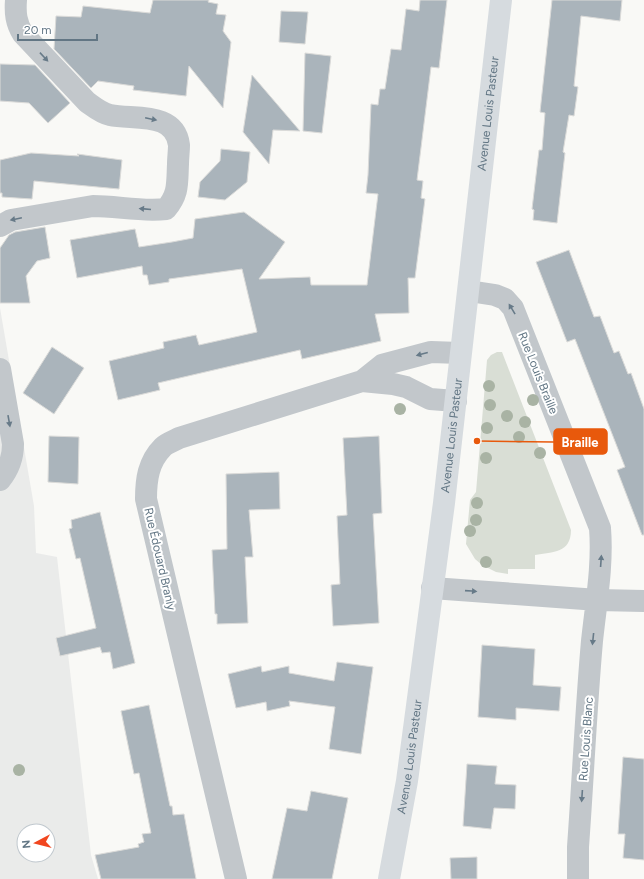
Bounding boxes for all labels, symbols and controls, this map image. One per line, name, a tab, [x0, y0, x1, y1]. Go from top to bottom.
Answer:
scale bar	[18, 16, 97, 42]
text: 20 m	[24, 23, 52, 37]
one-way arrow	[39, 52, 49, 62]
street label: Avenue Louis Pasteur	[475, 56, 502, 172]
one-way arrow	[145, 117, 157, 123]
one-way arrow	[139, 206, 151, 213]
one-way arrow	[10, 217, 22, 223]
one-way arrow	[508, 303, 515, 314]
street label: Rue Louis Braille	[515, 330, 561, 416]
one-way arrow	[415, 352, 428, 358]
street label: Avenue Louis Pasteur	[438, 377, 465, 494]
one-way arrow	[7, 415, 13, 427]
callout: Braille	[554, 429, 607, 454]
text: Braille	[562, 435, 598, 450]
street label: Rue Édouard Branly	[141, 506, 179, 612]
one-way arrow	[597, 555, 604, 567]
one-way arrow	[465, 588, 477, 595]
one-way arrow	[590, 633, 596, 645]
street label: Rue Louis Blanc	[576, 696, 596, 782]
street label: Avenue Louis Pasteur	[394, 699, 425, 815]
one-way arrow	[578, 790, 585, 802]
north arrow	[16, 823, 56, 863]
text: N	[20, 839, 34, 849]

